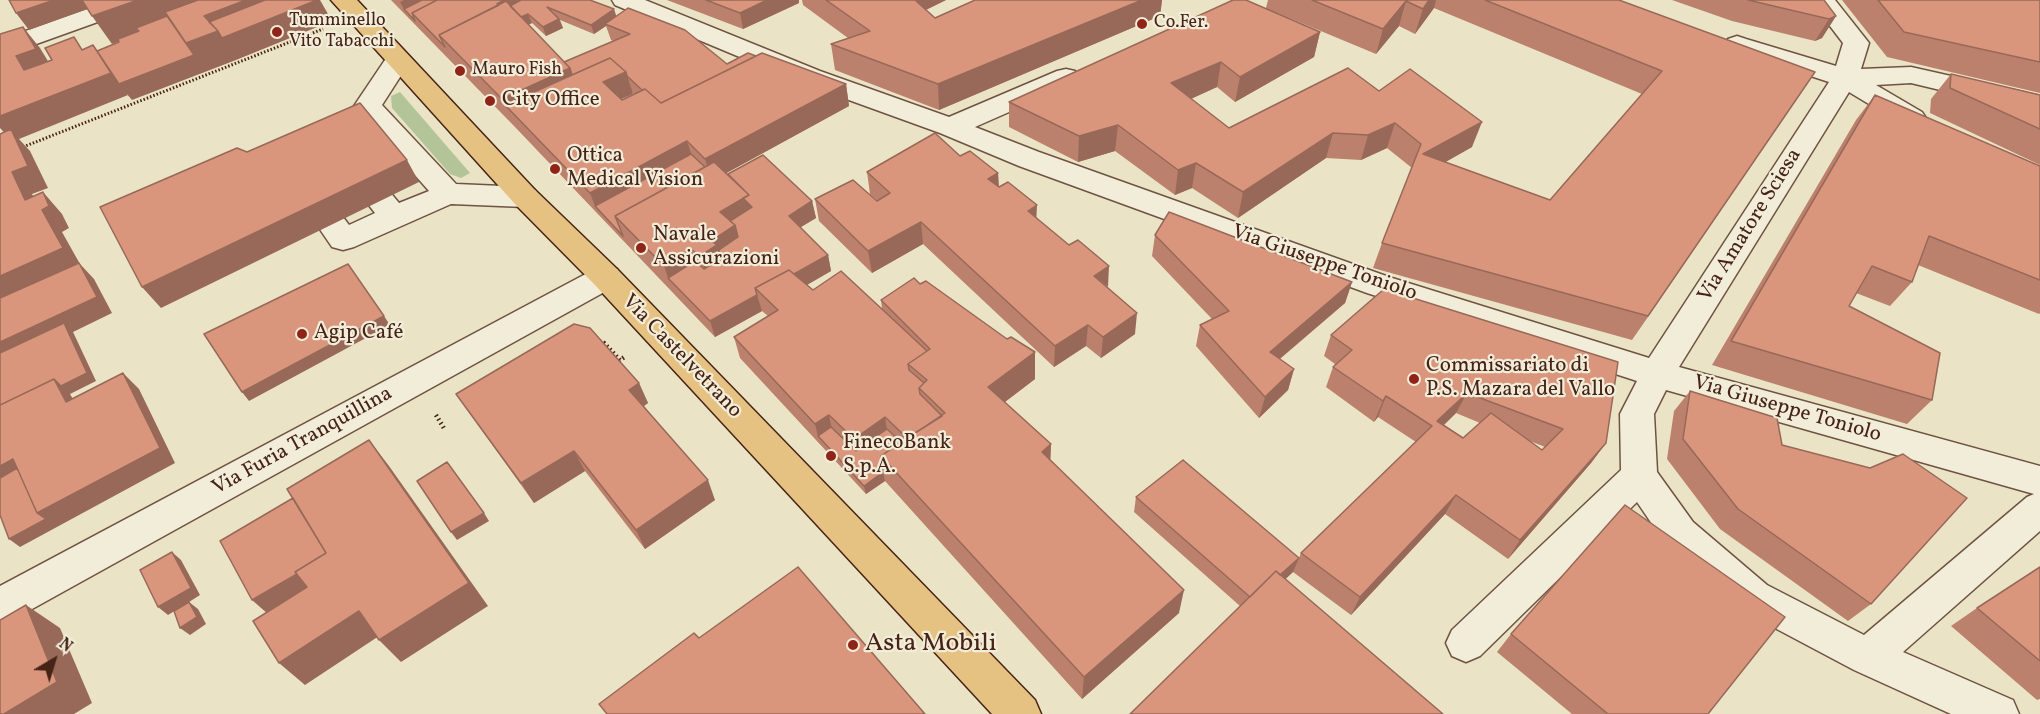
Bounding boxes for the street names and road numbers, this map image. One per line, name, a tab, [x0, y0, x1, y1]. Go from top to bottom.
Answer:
street label: Via Amatore Sciesa	[1694, 145, 1808, 307]
street label: Via Giuseppe Toniolo	[1228, 220, 1420, 308]
street label: Via Castelvetrano	[616, 290, 746, 424]
street label: Via Giuseppe Toniolo	[1690, 371, 1884, 449]
street label: Via Furia Tranquillina	[209, 382, 397, 502]

